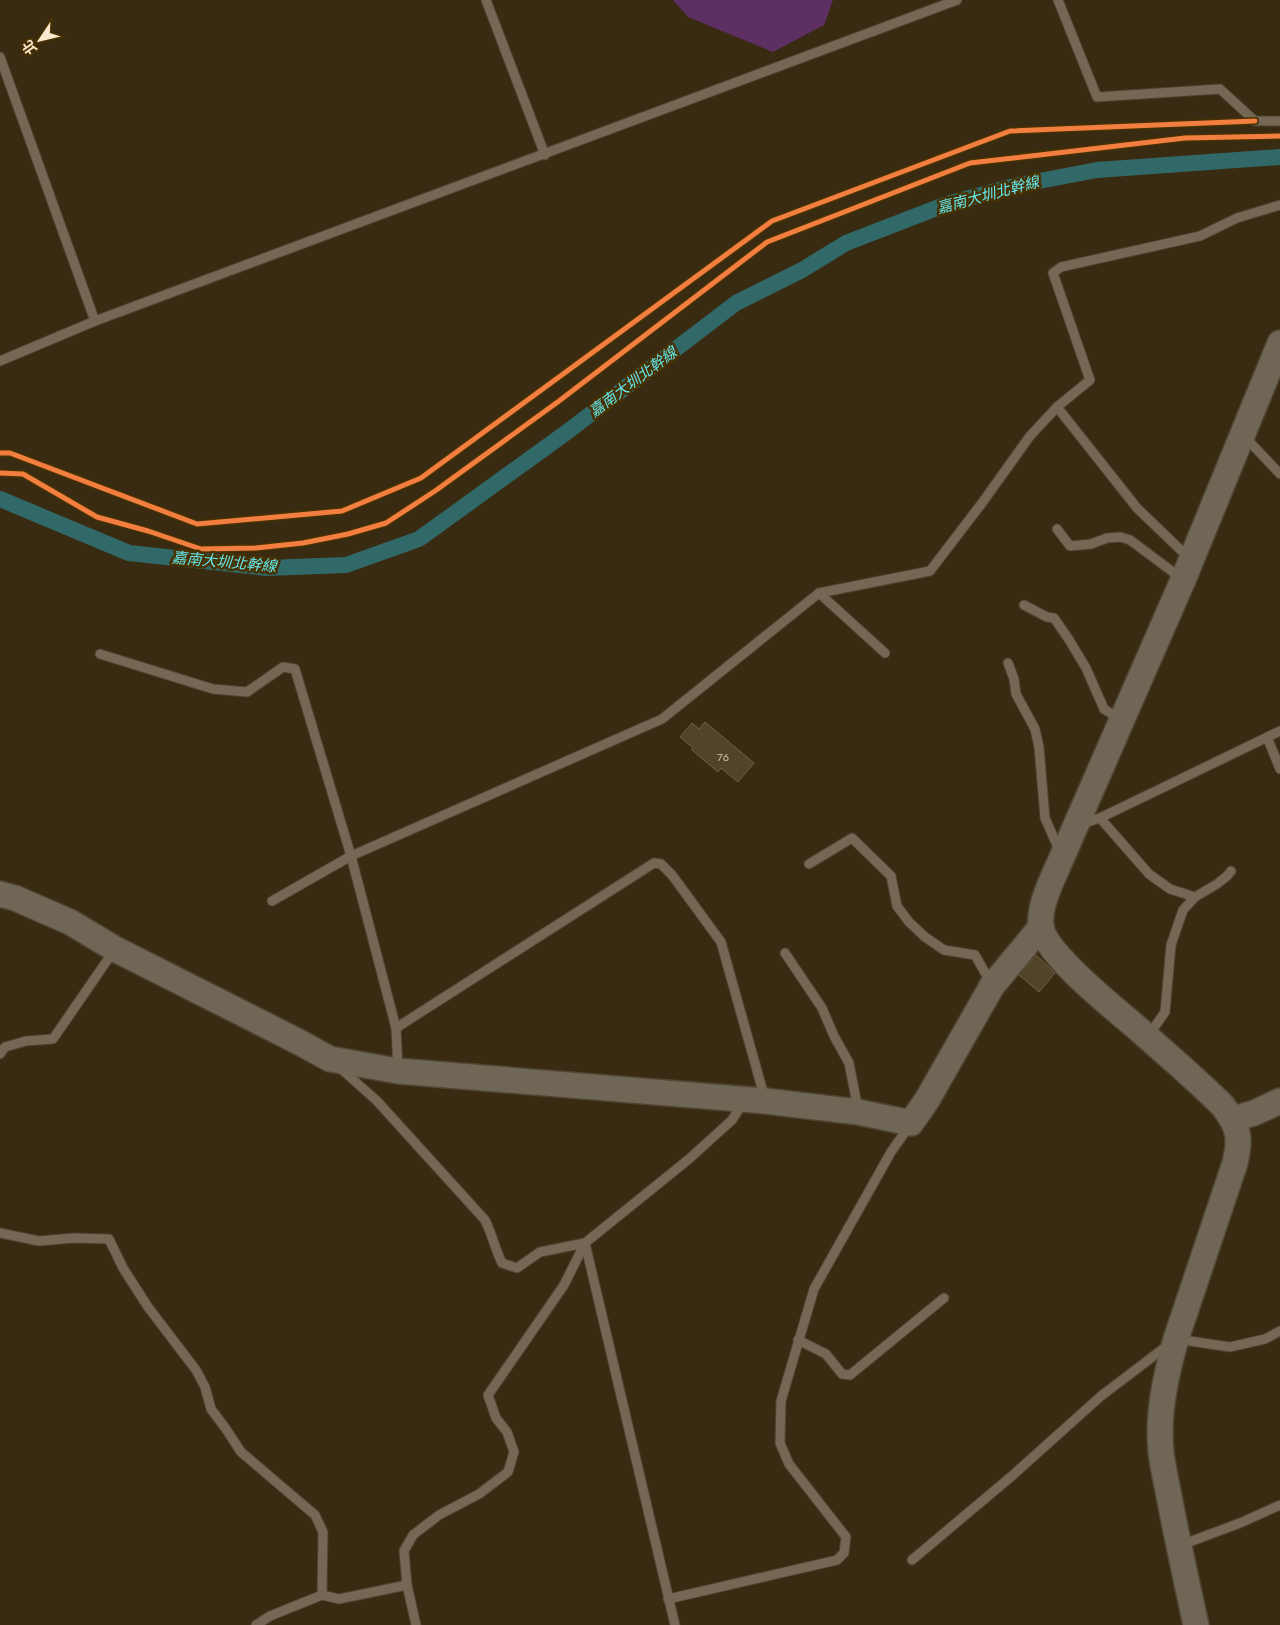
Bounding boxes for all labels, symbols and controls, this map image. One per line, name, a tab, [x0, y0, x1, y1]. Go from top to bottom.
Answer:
north arrow	[15, 15, 65, 65]
text: 北	[17, 36, 42, 59]
water label: 嘉南大圳北幹線	[934, 170, 1043, 219]
water label: 嘉南大圳北幹線	[584, 340, 683, 422]
water label: 嘉南大圳北幹線	[171, 546, 279, 578]
house number: 76	[717, 749, 729, 765]

